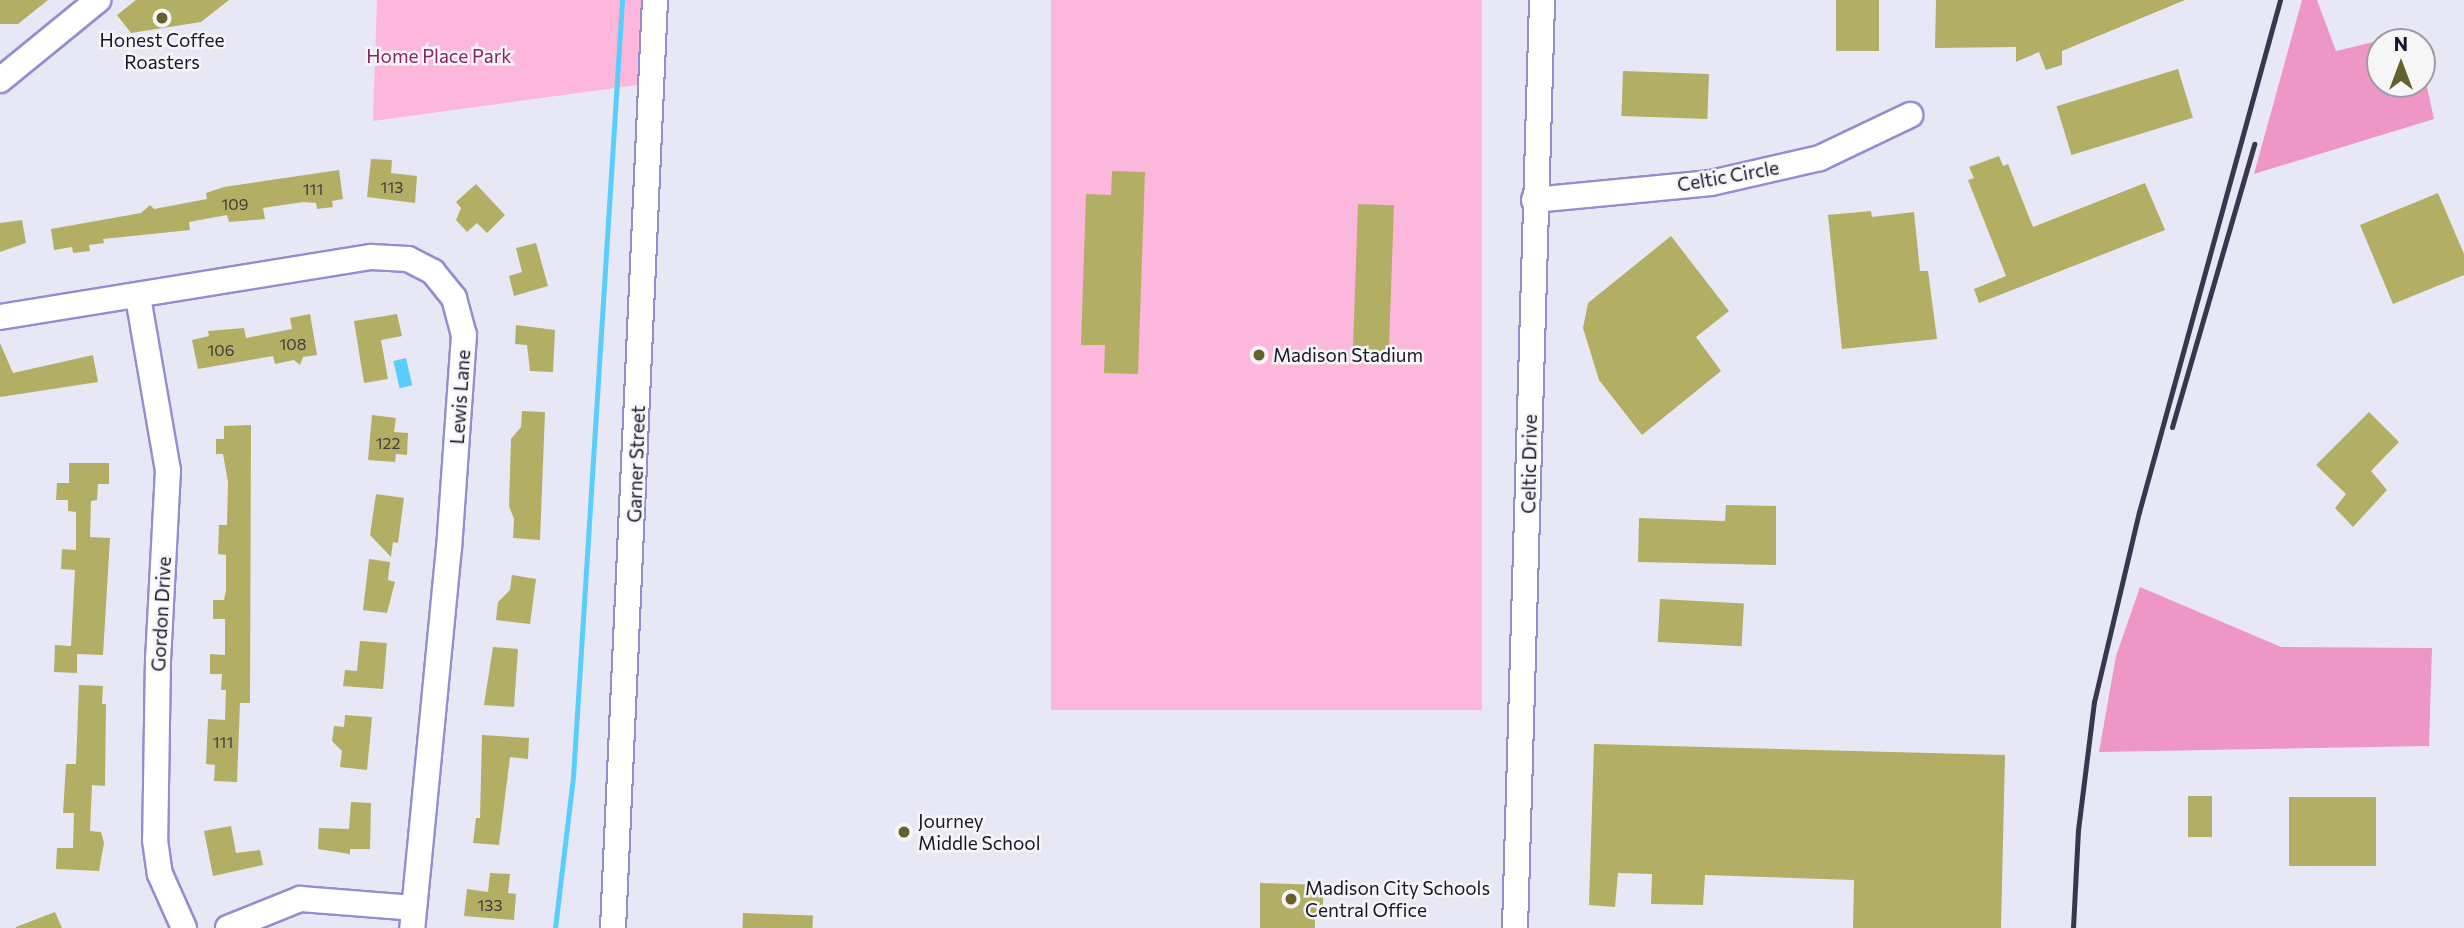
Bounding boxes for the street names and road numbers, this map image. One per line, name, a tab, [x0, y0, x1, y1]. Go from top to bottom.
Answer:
street label: Celtic Circle	[1675, 156, 1781, 196]
street label: Lewis Lane	[445, 349, 475, 445]
street label: Garner Street	[623, 405, 649, 523]
street label: Celtic Drive	[1517, 414, 1541, 514]
street label: Gordon Drive	[147, 556, 175, 672]

